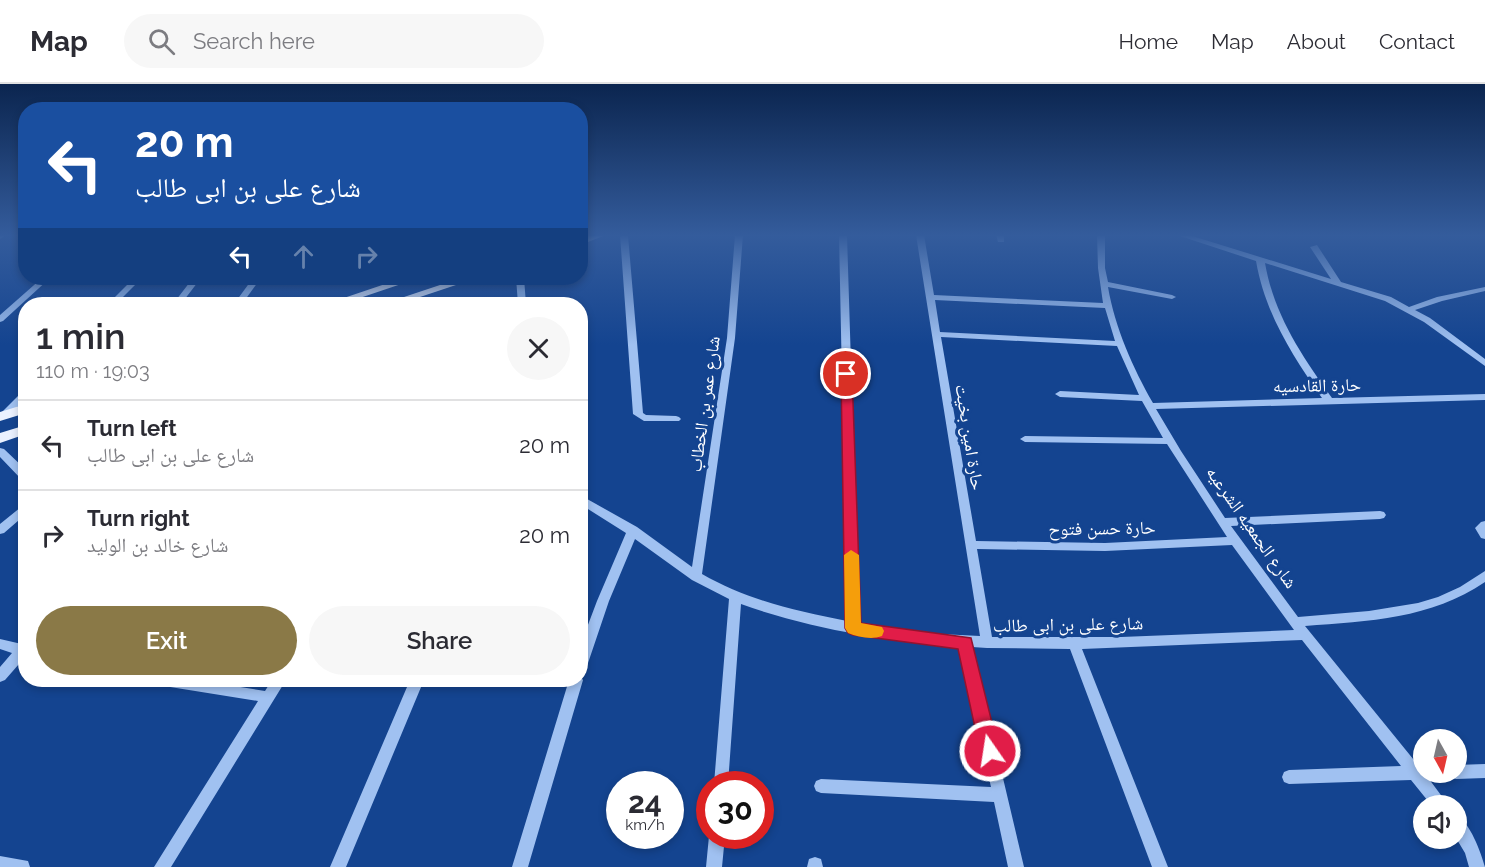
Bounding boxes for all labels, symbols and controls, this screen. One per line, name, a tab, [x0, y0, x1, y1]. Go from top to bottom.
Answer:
search box	[124, 14, 544, 68]
text: Map	[30, 25, 88, 58]
icon: search	[145, 25, 178, 58]
text: Search here	[193, 28, 315, 54]
text: Home	[1119, 29, 1178, 54]
text: Map	[1211, 29, 1254, 54]
text: About	[1287, 29, 1346, 54]
text: Contact	[1379, 29, 1455, 54]
text: 20 m	[135, 118, 234, 167]
icon: left	[36, 126, 114, 204]
text: شارع على بن ابى طالب	[135, 172, 361, 203]
icon: left	[224, 240, 257, 273]
icon: ahead	[287, 240, 320, 273]
icon: right	[350, 240, 383, 273]
text: 1 min	[36, 315, 125, 357]
button: close	[507, 317, 570, 380]
street label: شارع عمر بن الخطاب	[684, 335, 725, 473]
pin	[820, 348, 871, 399]
icon: arrive	[829, 357, 862, 390]
text: 110 m · 19:03	[36, 359, 150, 383]
street label: حارة القادسيه	[1273, 374, 1361, 397]
street label: حارة امين بخيت	[950, 382, 989, 492]
text: Turn left	[87, 415, 177, 441]
icon: left	[36, 429, 69, 462]
text: 20 m	[519, 432, 570, 458]
text: شارع على بن ابى طالب	[87, 443, 254, 467]
street label: شارع الجمعيه الشرعيه	[1201, 462, 1302, 593]
text: Turn right	[87, 505, 190, 531]
street label: حارة حسن فتوح	[1048, 517, 1156, 541]
icon: right	[36, 519, 69, 552]
text: 20 m	[519, 522, 570, 548]
text: شارع خالد بن الوليد	[87, 533, 228, 557]
button: Exit	[36, 606, 297, 675]
button: Share	[309, 606, 570, 675]
street label: شارع على بن ابى طالب	[993, 612, 1143, 637]
position arrow	[958, 719, 1022, 783]
north arrow	[1413, 729, 1467, 783]
map controls	[1413, 729, 1467, 849]
speed limit sign: 30	[696, 771, 774, 849]
text: 24	[628, 785, 662, 820]
button: sound	[1413, 795, 1467, 849]
text: km/h	[625, 816, 665, 834]

